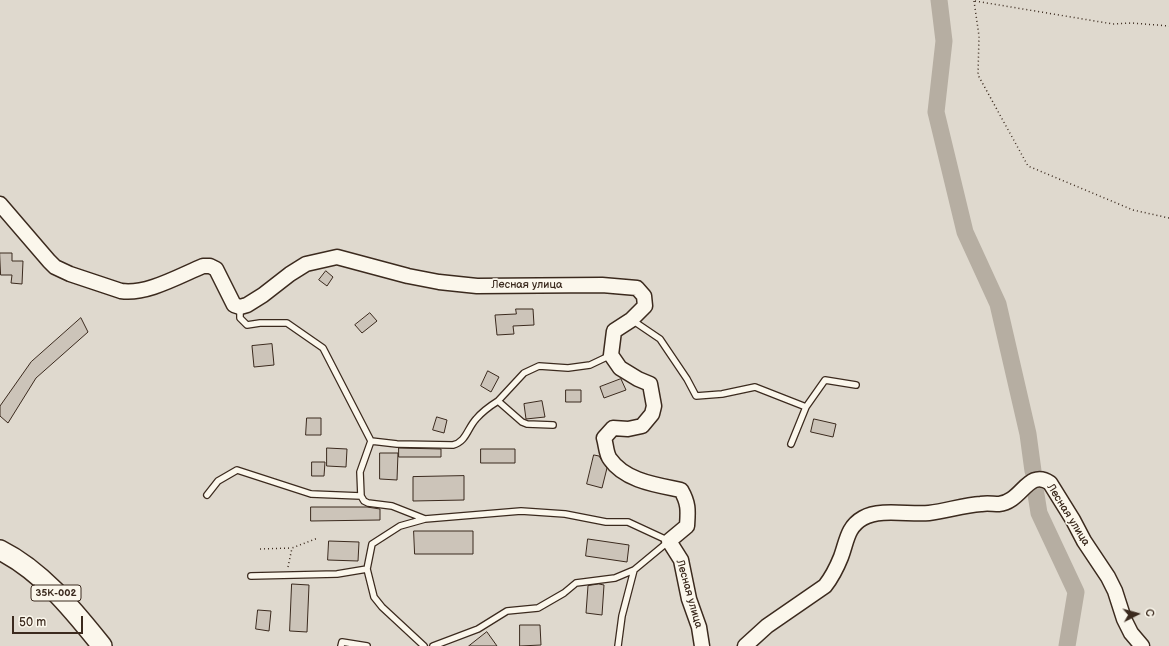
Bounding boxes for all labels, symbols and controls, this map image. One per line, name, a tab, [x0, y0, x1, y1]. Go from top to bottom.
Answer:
street label: Лесная улица	[492, 278, 562, 292]
street label: Лесная улица	[1044, 481, 1092, 549]
street label: Лесная улица	[673, 558, 705, 630]
road number: 35К-002	[31, 585, 81, 601]
north arrow	[1117, 594, 1157, 634]
scale bar	[14, 608, 85, 634]
text: С	[1143, 608, 1156, 617]
text: 50 m	[19, 615, 46, 630]

